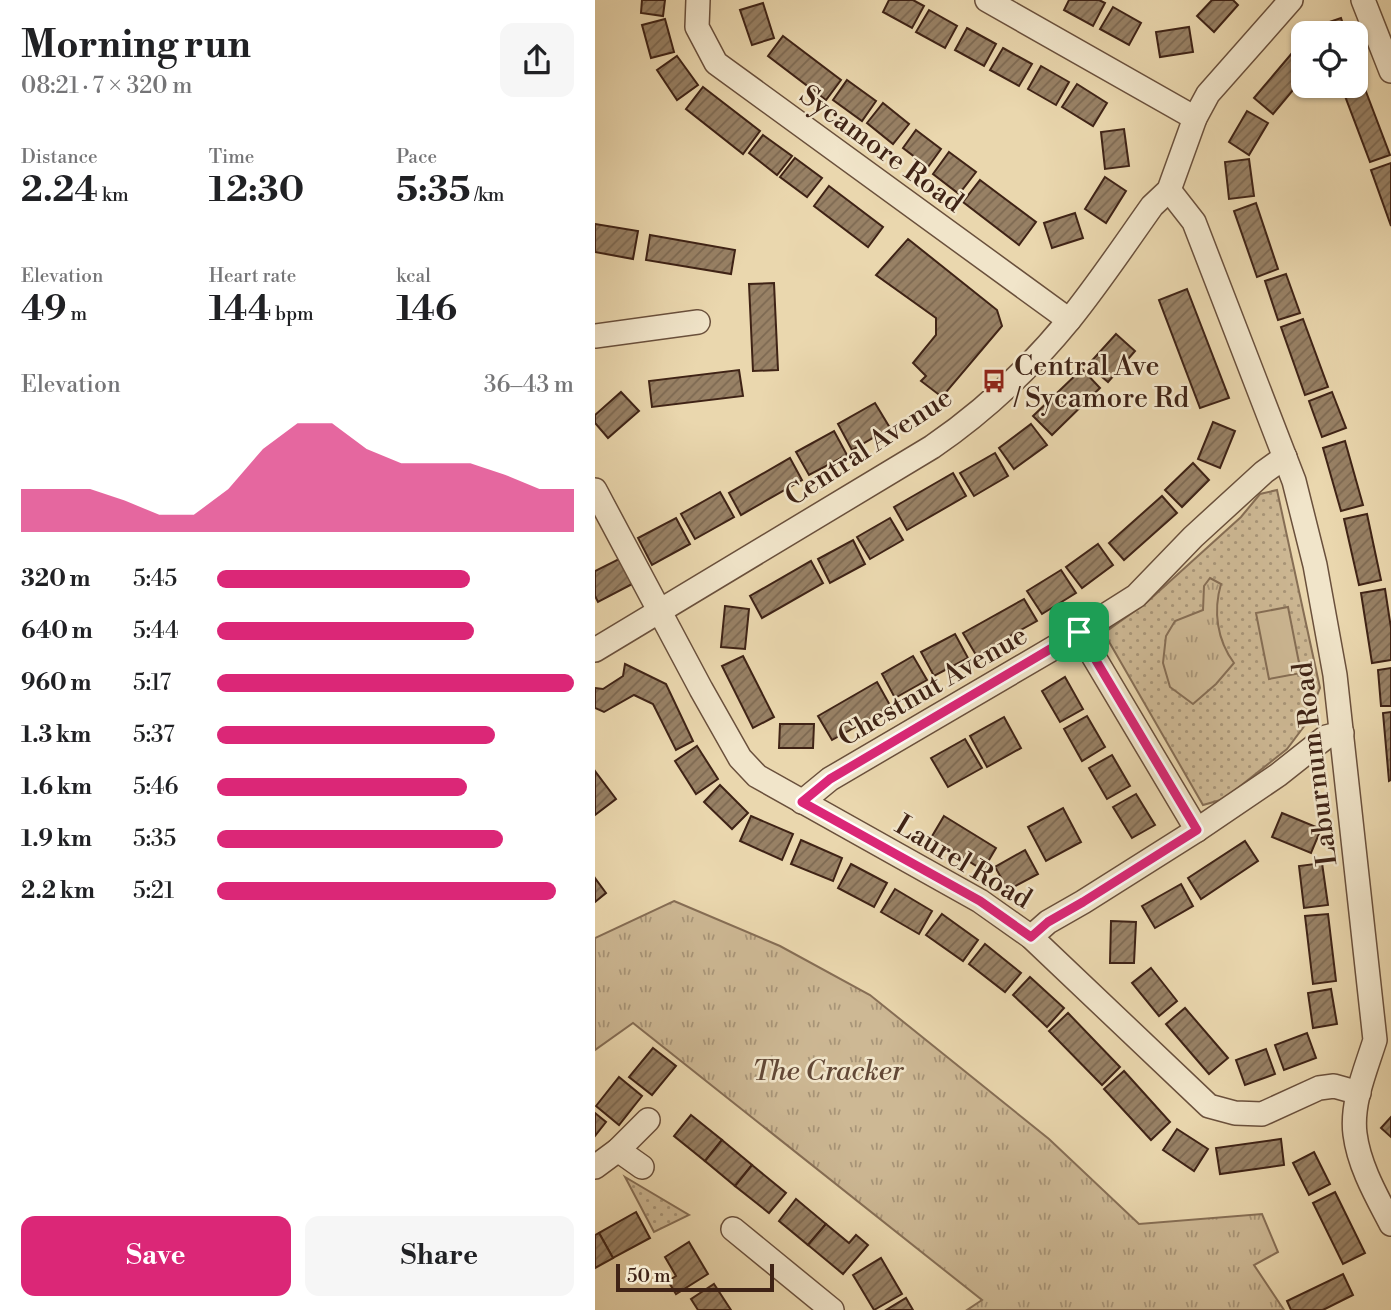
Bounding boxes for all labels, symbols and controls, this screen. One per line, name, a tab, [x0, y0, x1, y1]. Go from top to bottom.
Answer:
map controls	[1291, 21, 1368, 98]
button: locate	[1291, 21, 1368, 98]
text: Morning run	[21, 22, 251, 69]
button: share	[500, 23, 574, 97]
text: 08:21 · 7 × 320 m	[21, 72, 192, 100]
street label: Sycamore Road	[792, 78, 970, 220]
text: Distance	[21, 145, 98, 169]
text: Time	[209, 145, 254, 169]
text: Pace	[396, 145, 437, 169]
text: 2.24	[21, 169, 98, 212]
text: 12:30	[209, 169, 304, 212]
text: 5:35	[396, 169, 470, 212]
text: km	[98, 183, 129, 207]
text: /km	[470, 183, 504, 207]
text: Elevation	[21, 264, 103, 288]
text: Heart rate	[209, 264, 296, 288]
text: kcal	[396, 264, 431, 288]
text: 49	[21, 288, 67, 331]
text: 144	[209, 288, 271, 331]
text: 146	[396, 288, 457, 331]
text: m	[67, 302, 87, 326]
text: bpm	[271, 302, 314, 326]
place label: Central Ave / Sycamore Rd	[1013, 349, 1189, 416]
bus stop icon: Central Ave / Sycamore Rd	[980, 367, 1008, 395]
text: Elevation	[21, 371, 121, 399]
text: 36–43 m	[484, 371, 574, 399]
street label: Central Avenue	[779, 380, 959, 514]
text: 320 m	[21, 565, 91, 593]
text: 5:45	[133, 565, 177, 593]
pin	[1049, 602, 1109, 662]
icon: arrive	[1060, 613, 1098, 651]
text: 640 m	[21, 617, 93, 645]
text: 5:44	[133, 617, 179, 645]
street label: Chestnut Avenue	[832, 618, 1034, 755]
street label: Laburnum Road	[1286, 660, 1345, 868]
text: 960 m	[21, 669, 91, 697]
text: 5:17	[133, 669, 171, 697]
text: 1.3 km	[21, 721, 91, 749]
text: 5:37	[133, 721, 175, 749]
text: 1.6 km	[21, 773, 92, 801]
text: 5:46	[133, 773, 179, 801]
street label: Laurel Road	[888, 808, 1038, 917]
text: 1.9 km	[21, 825, 92, 853]
text: 5:35	[133, 825, 176, 853]
text: 2.2 km	[21, 877, 95, 905]
text: 5:21	[133, 877, 174, 905]
park label: The Cracker	[752, 1054, 905, 1089]
button: Save	[21, 1216, 291, 1296]
button: Share	[305, 1216, 574, 1296]
scale bar	[616, 1261, 773, 1293]
text: 50 m	[627, 1264, 671, 1288]

